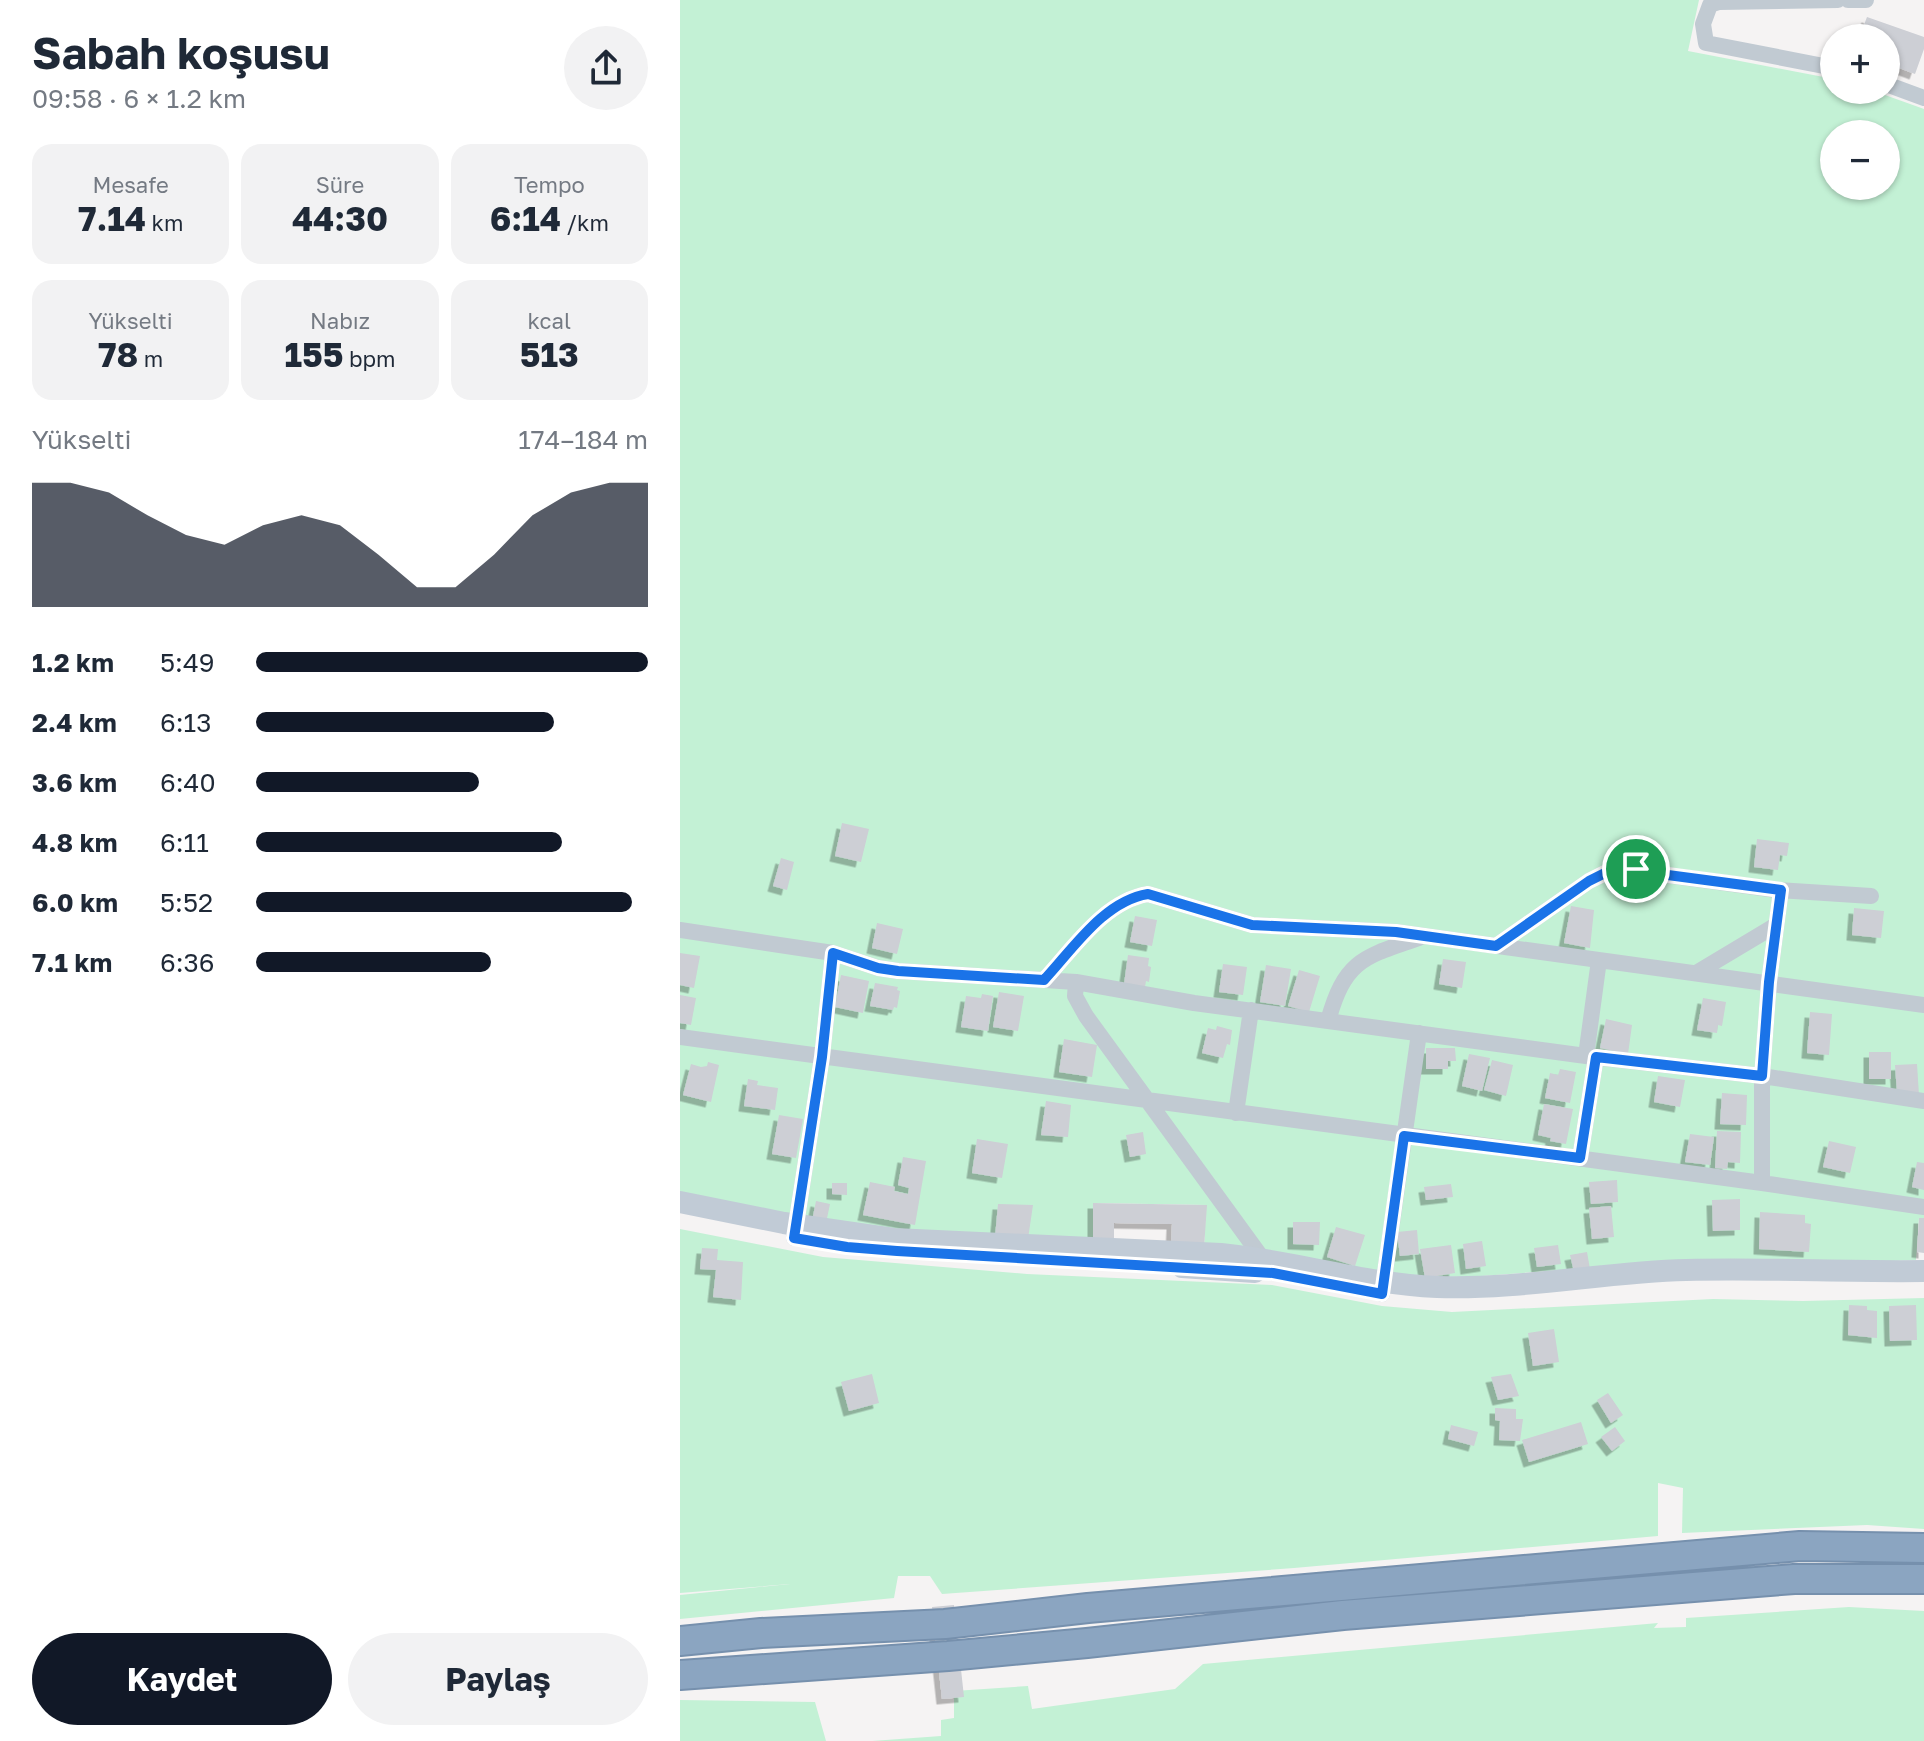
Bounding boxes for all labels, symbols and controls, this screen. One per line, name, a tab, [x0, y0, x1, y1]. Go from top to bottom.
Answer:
map controls	[1820, 24, 1900, 200]
button: +	[1820, 24, 1900, 104]
text: Sabah koşusu	[32, 26, 330, 79]
button: share	[564, 26, 648, 110]
text: 09:58 · 6 × 1.2 km	[32, 83, 246, 114]
button: −	[1820, 120, 1900, 200]
text: Mesafe	[92, 171, 169, 198]
text: Süre	[316, 171, 364, 198]
text: Tempo	[514, 171, 585, 198]
text: 7.14	[78, 198, 146, 238]
text: 44:30	[292, 198, 388, 238]
text: 6:14	[490, 198, 561, 238]
text: km	[146, 209, 183, 236]
text: /km	[561, 209, 609, 236]
text: Yükselti	[89, 307, 173, 334]
text: Nabız	[310, 307, 370, 334]
text: kcal	[528, 307, 571, 334]
text: 78	[98, 334, 138, 374]
text: 155	[284, 334, 343, 374]
text: 513	[520, 334, 579, 374]
text: m	[138, 345, 163, 372]
text: bpm	[343, 345, 396, 372]
text: Yükselti	[32, 424, 132, 455]
text: 174–184 m	[518, 424, 648, 455]
text: 1.2 km	[32, 647, 114, 678]
text: 5:49	[160, 647, 214, 678]
text: 2.4 km	[32, 707, 117, 738]
text: 6:13	[160, 707, 211, 738]
text: 3.6 km	[32, 767, 117, 798]
text: 6:40	[160, 767, 216, 798]
text: 4.8 km	[32, 827, 118, 858]
text: 6:11	[160, 827, 209, 858]
pin	[1602, 835, 1670, 903]
icon: arrive	[1614, 847, 1658, 891]
text: 6.0 km	[32, 887, 118, 918]
text: 5:52	[160, 887, 213, 918]
text: 7.1 km	[32, 947, 112, 978]
text: 6:36	[160, 947, 214, 978]
button: Kaydet	[32, 1633, 332, 1725]
button: Paylaş	[348, 1633, 648, 1725]

